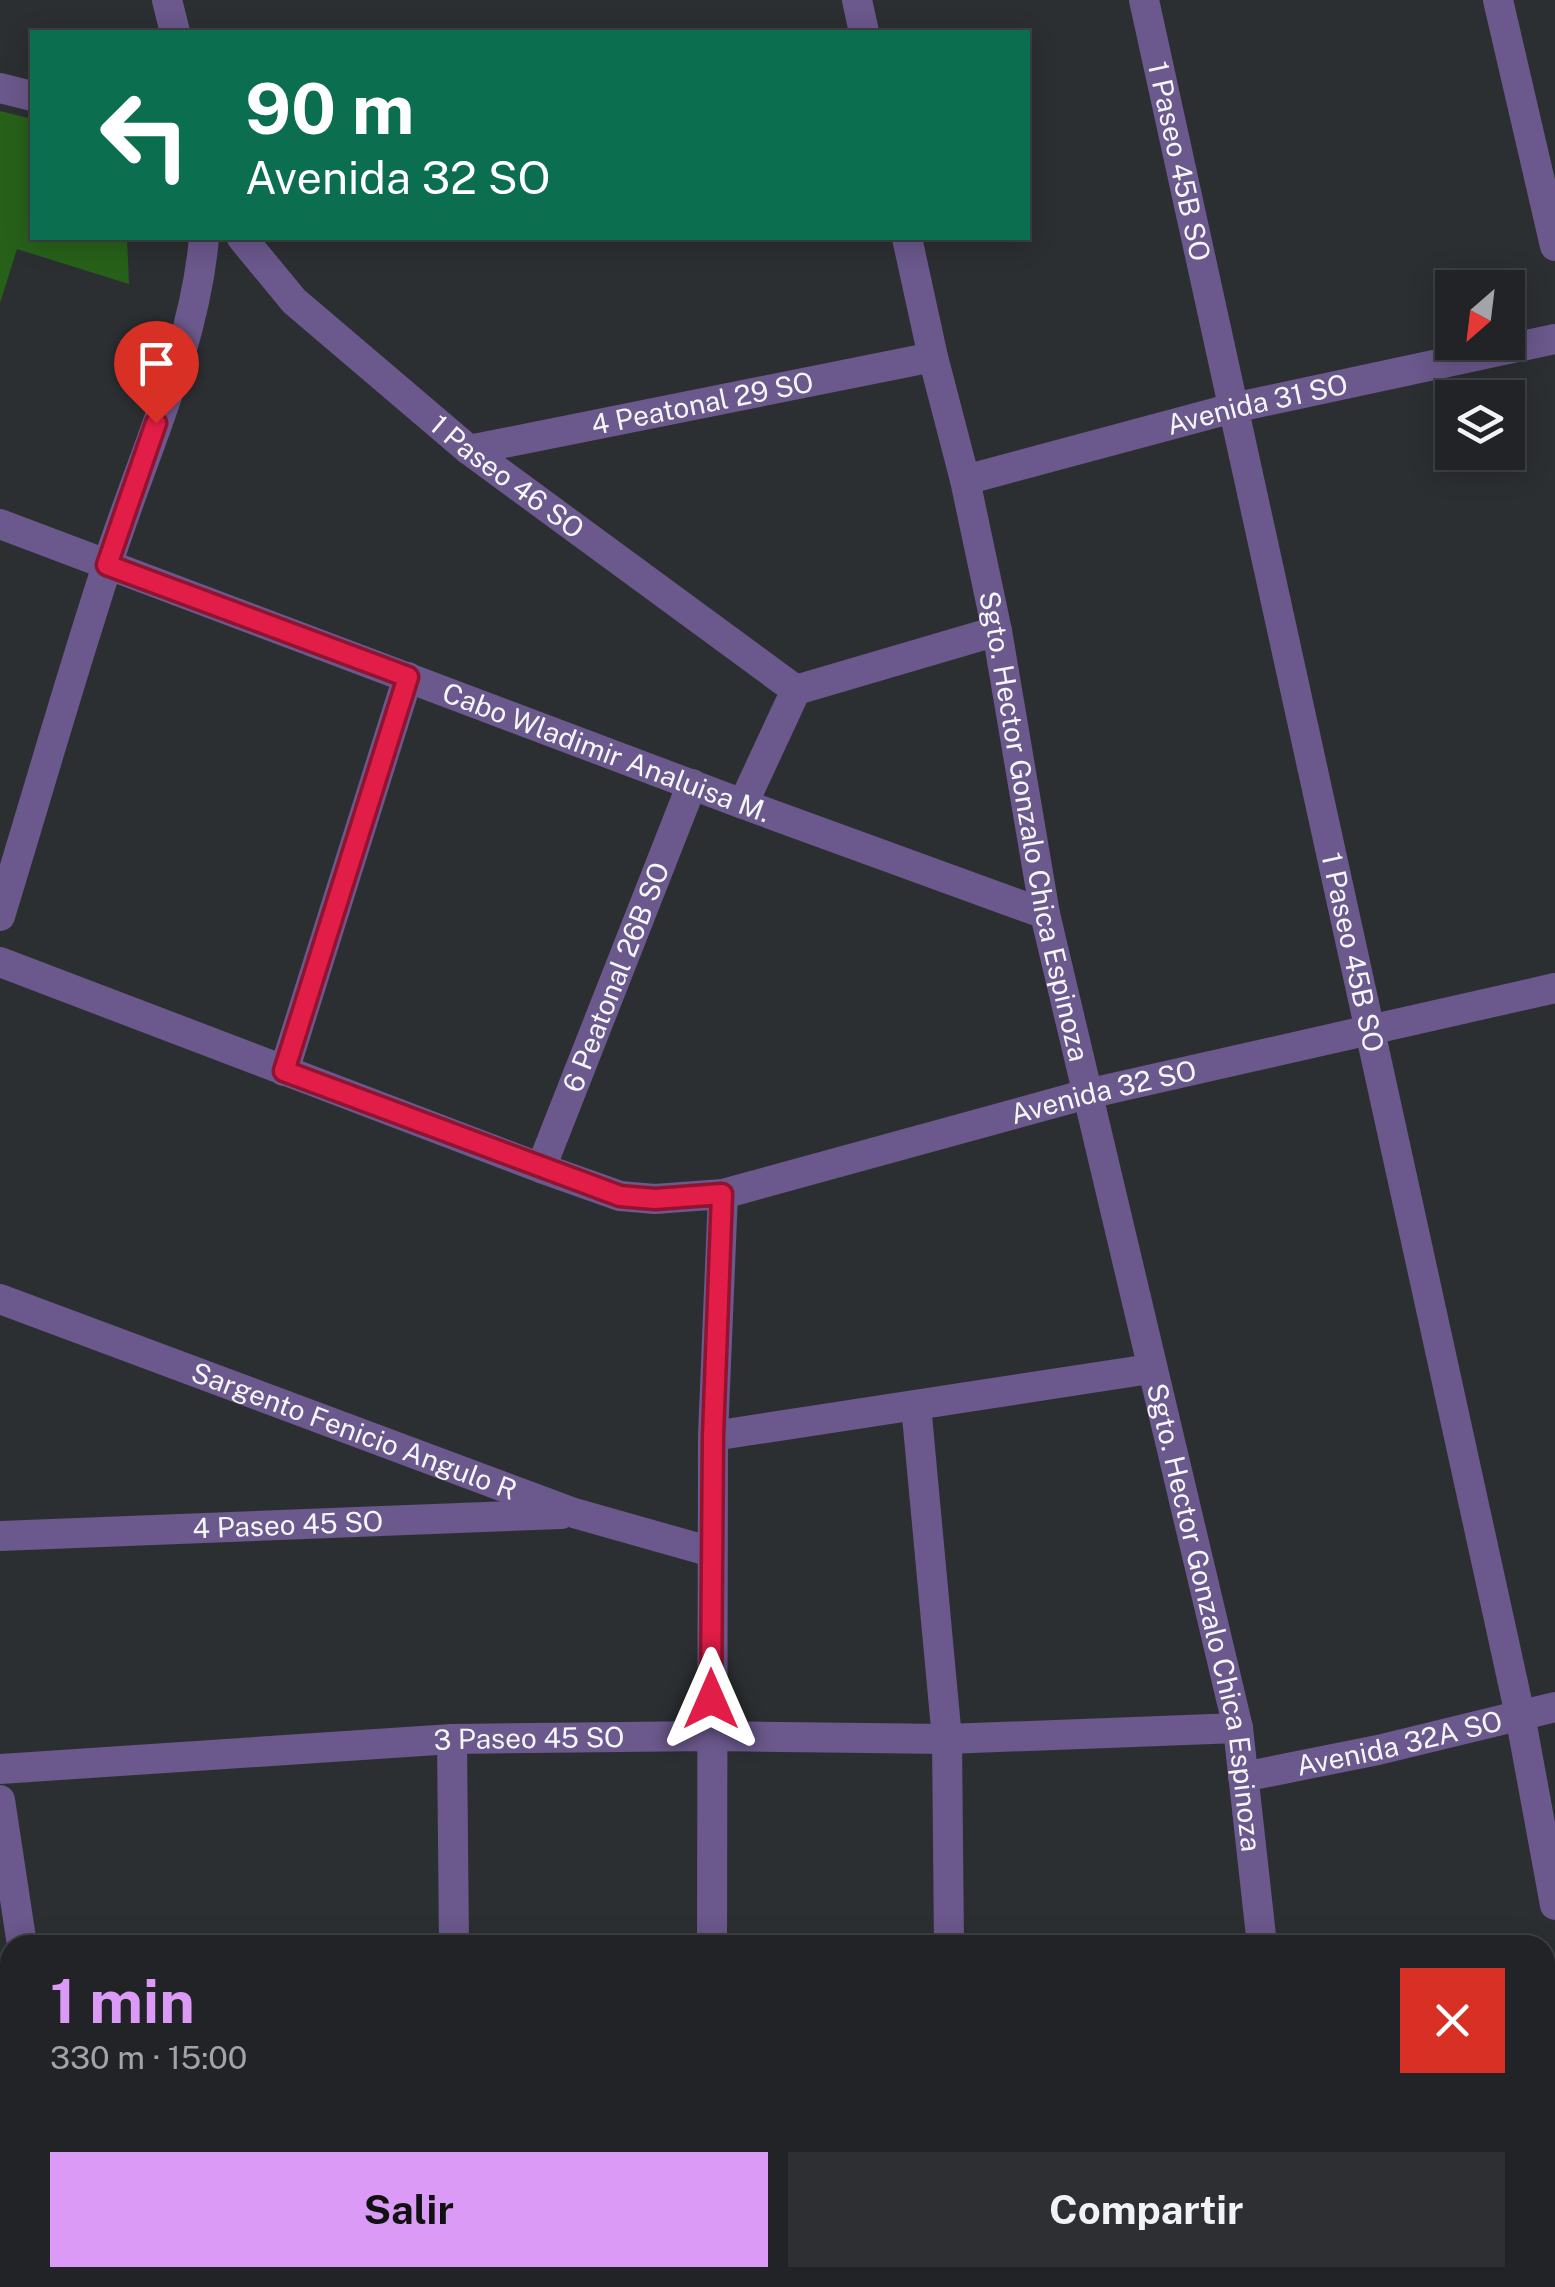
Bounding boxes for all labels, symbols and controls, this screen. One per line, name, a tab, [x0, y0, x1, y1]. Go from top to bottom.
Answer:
street label: 1 Paseo 45B SO	[1142, 58, 1218, 264]
text: 90 m	[245, 67, 415, 150]
icon: left	[80, 70, 210, 200]
text: Avenida 32 SO	[245, 151, 550, 204]
north arrow	[1435, 270, 1525, 360]
map controls	[1435, 270, 1525, 470]
pin	[114, 321, 199, 424]
icon: arrive	[129, 336, 184, 391]
street label: 4 Peatonal 29 SO	[588, 364, 816, 441]
street label: Avenida 31 SO	[1163, 367, 1351, 441]
button: layers	[1435, 380, 1525, 470]
street label: 1 Paseo 46 SO	[424, 407, 591, 545]
street label: Sgto. Hector Gonzalo Chica Espinoza	[973, 588, 1096, 1064]
street label: Cabo Wladimir Analuisa M.	[438, 675, 775, 828]
street label: 1 Paseo 45B SO	[1315, 849, 1391, 1055]
street label: 6 Peatonal 26B SO	[555, 857, 676, 1097]
street label: Avenida 32 SO	[1007, 1053, 1199, 1130]
street label: Sargento Fenicio Angulo R	[187, 1355, 521, 1506]
street label: Sgto. Hector Gonzalo Chica Espinoza	[1141, 1380, 1269, 1853]
street label: 4 Paseo 45 SO	[192, 1504, 384, 1544]
position arrow	[659, 1647, 763, 1751]
street label: Avenida 32A SO	[1294, 1703, 1506, 1782]
street label: 3 Paseo 45 SO	[432, 1720, 625, 1756]
text: 1 min	[50, 1966, 195, 2037]
button: close	[1400, 1968, 1505, 2073]
text: 330 m · 15:00	[50, 2039, 247, 2076]
button: Salir	[50, 2152, 768, 2267]
button: Compartir	[788, 2152, 1505, 2267]

